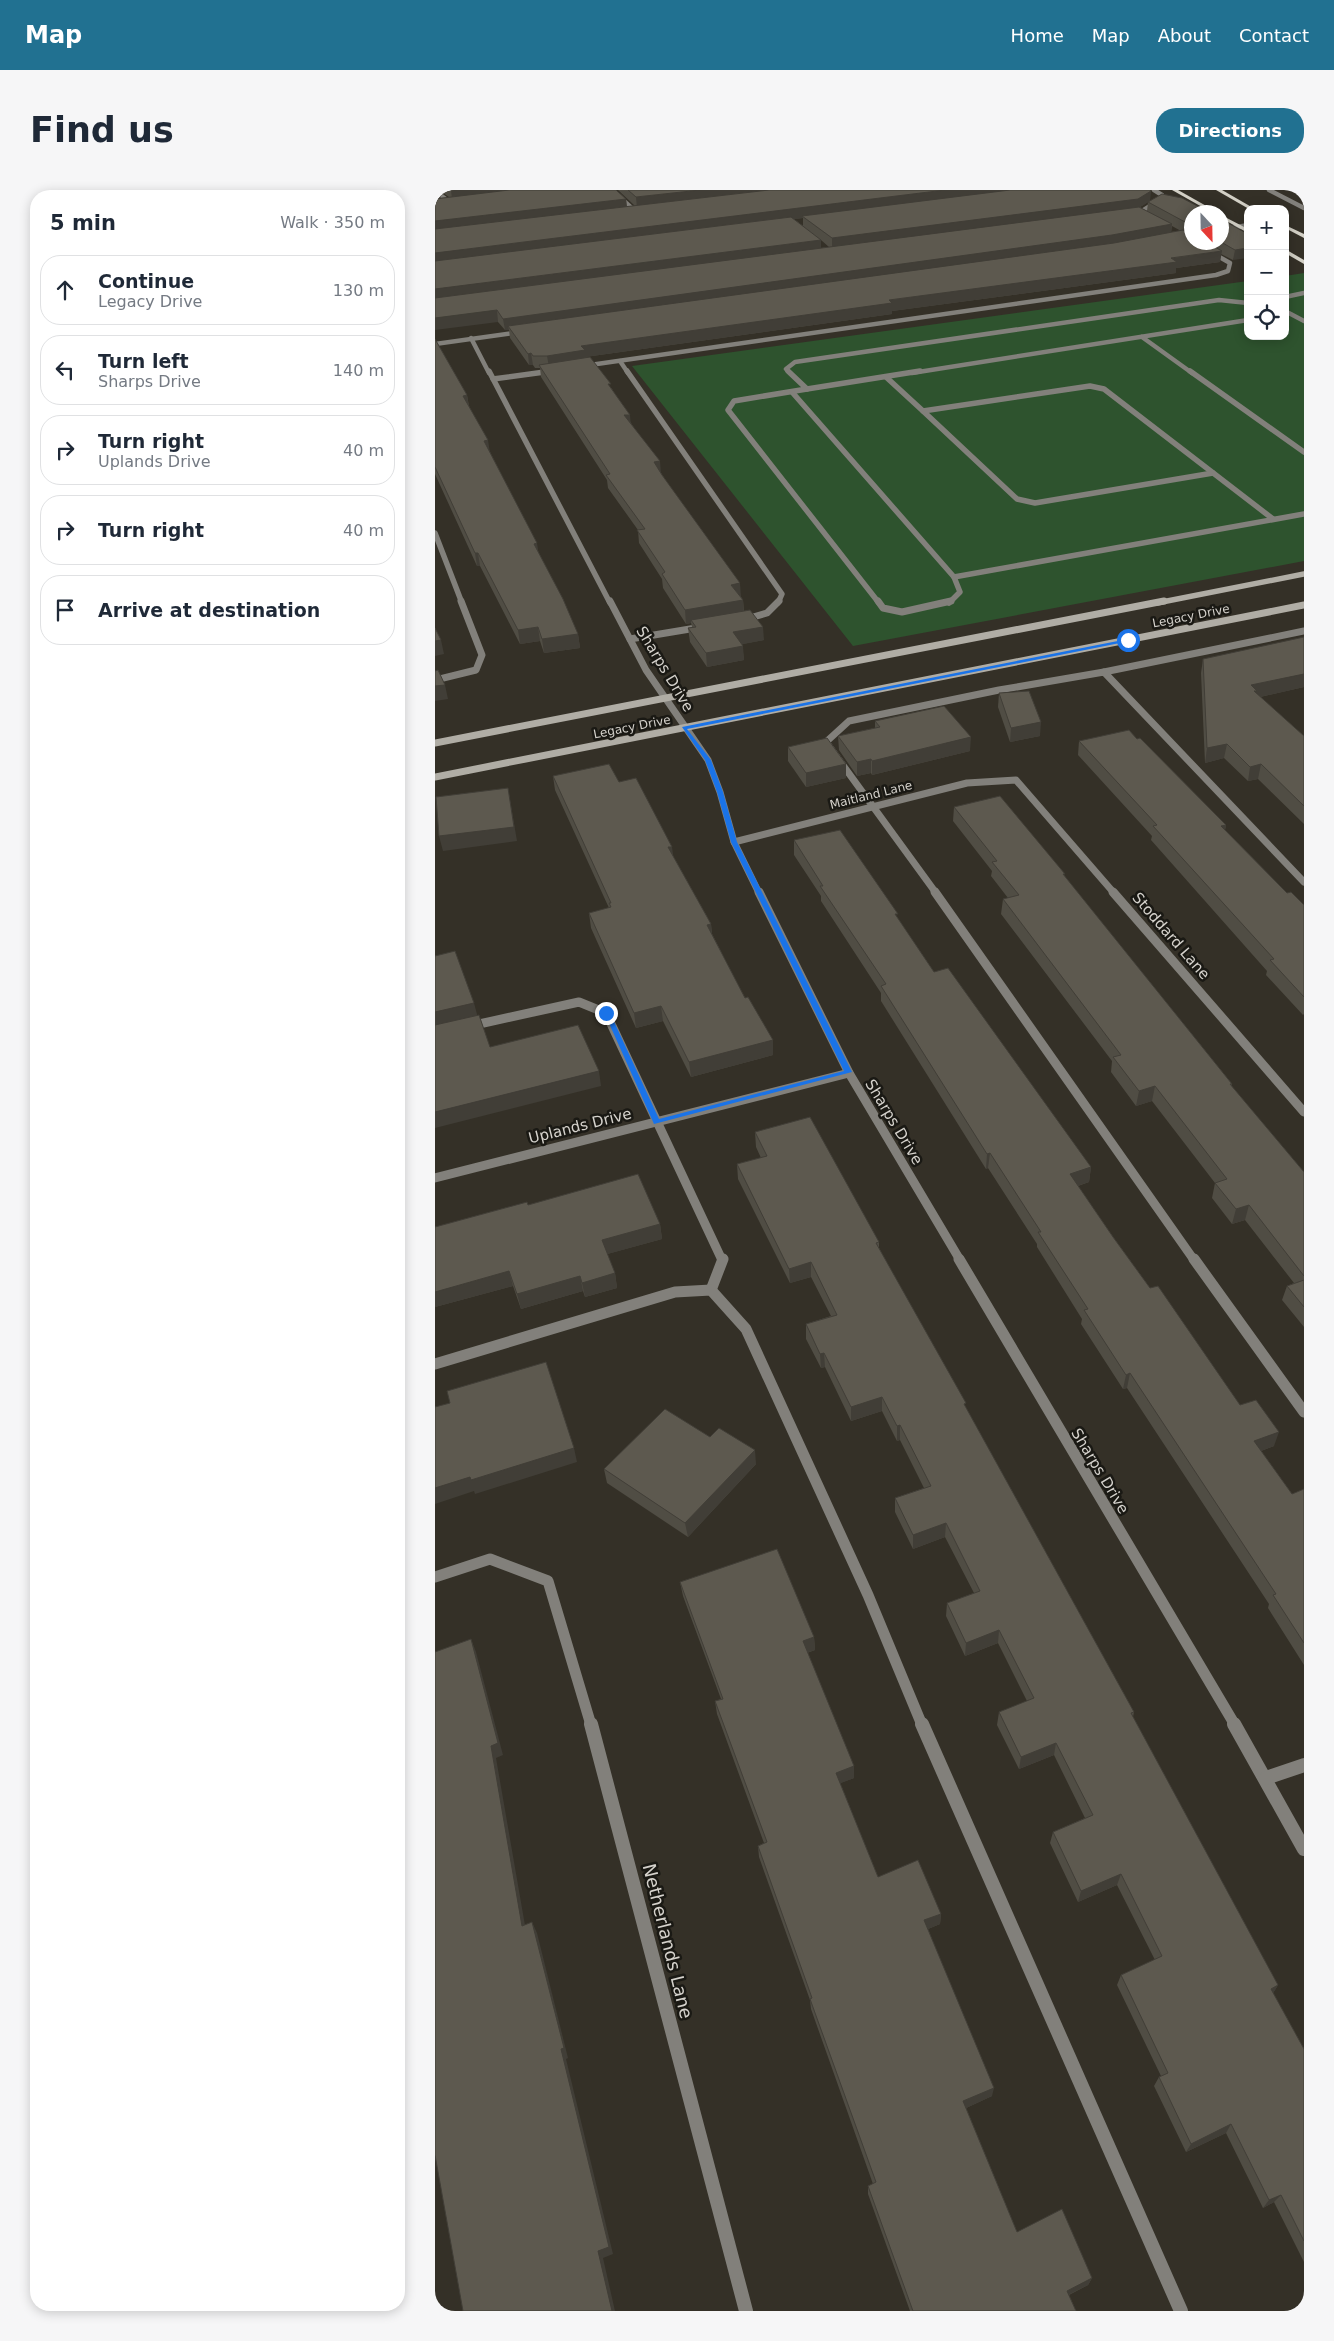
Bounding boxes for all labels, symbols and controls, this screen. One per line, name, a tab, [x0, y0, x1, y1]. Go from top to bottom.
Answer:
text: Map	[25, 21, 82, 49]
text: Home	[1011, 25, 1064, 46]
text: Map	[1092, 25, 1130, 46]
text: About	[1158, 25, 1211, 46]
text: Contact	[1239, 25, 1309, 46]
button: Directions	[1156, 108, 1304, 153]
text: Find us	[30, 110, 174, 150]
north arrow	[1184, 205, 1229, 250]
map controls	[1244, 205, 1289, 340]
button: +	[1244, 205, 1289, 250]
text: 5 min	[50, 211, 116, 235]
text: Walk · 350 m	[280, 213, 385, 232]
button: −	[1244, 250, 1289, 295]
text: Continue	[98, 270, 194, 292]
icon: ahead	[51, 276, 79, 304]
text: 130 m	[333, 281, 384, 300]
text: Legacy Drive	[98, 292, 202, 311]
button: locate	[1244, 295, 1289, 340]
text: Turn left	[98, 350, 189, 372]
icon: left	[51, 356, 79, 384]
text: 140 m	[333, 361, 384, 380]
text: Sharps Drive	[98, 372, 201, 391]
text: Turn right	[98, 430, 204, 452]
icon: right	[51, 436, 79, 464]
text: 40 m	[343, 441, 384, 460]
text: Uplands Drive	[98, 452, 211, 471]
icon: right	[51, 516, 79, 544]
text: Turn right	[98, 519, 204, 541]
text: 40 m	[343, 521, 384, 540]
icon: arrive	[51, 596, 79, 624]
text: Arrive at destination	[98, 599, 320, 621]
street label: Legacy Drive	[1151, 602, 1231, 630]
street label: Sharps Drive	[632, 623, 698, 715]
route start	[1117, 629, 1140, 652]
street label: Legacy Drive	[592, 713, 672, 741]
street label: Maitland Lane	[828, 778, 914, 812]
street label: Stoddard Lane	[1128, 889, 1214, 983]
route end	[595, 1002, 618, 1025]
street label: Sharps Drive	[861, 1076, 927, 1168]
street label: Uplands Drive	[527, 1105, 633, 1147]
street label: Sharps Drive	[1067, 1425, 1133, 1517]
street label: Netherlands Lane	[639, 1861, 697, 2021]

